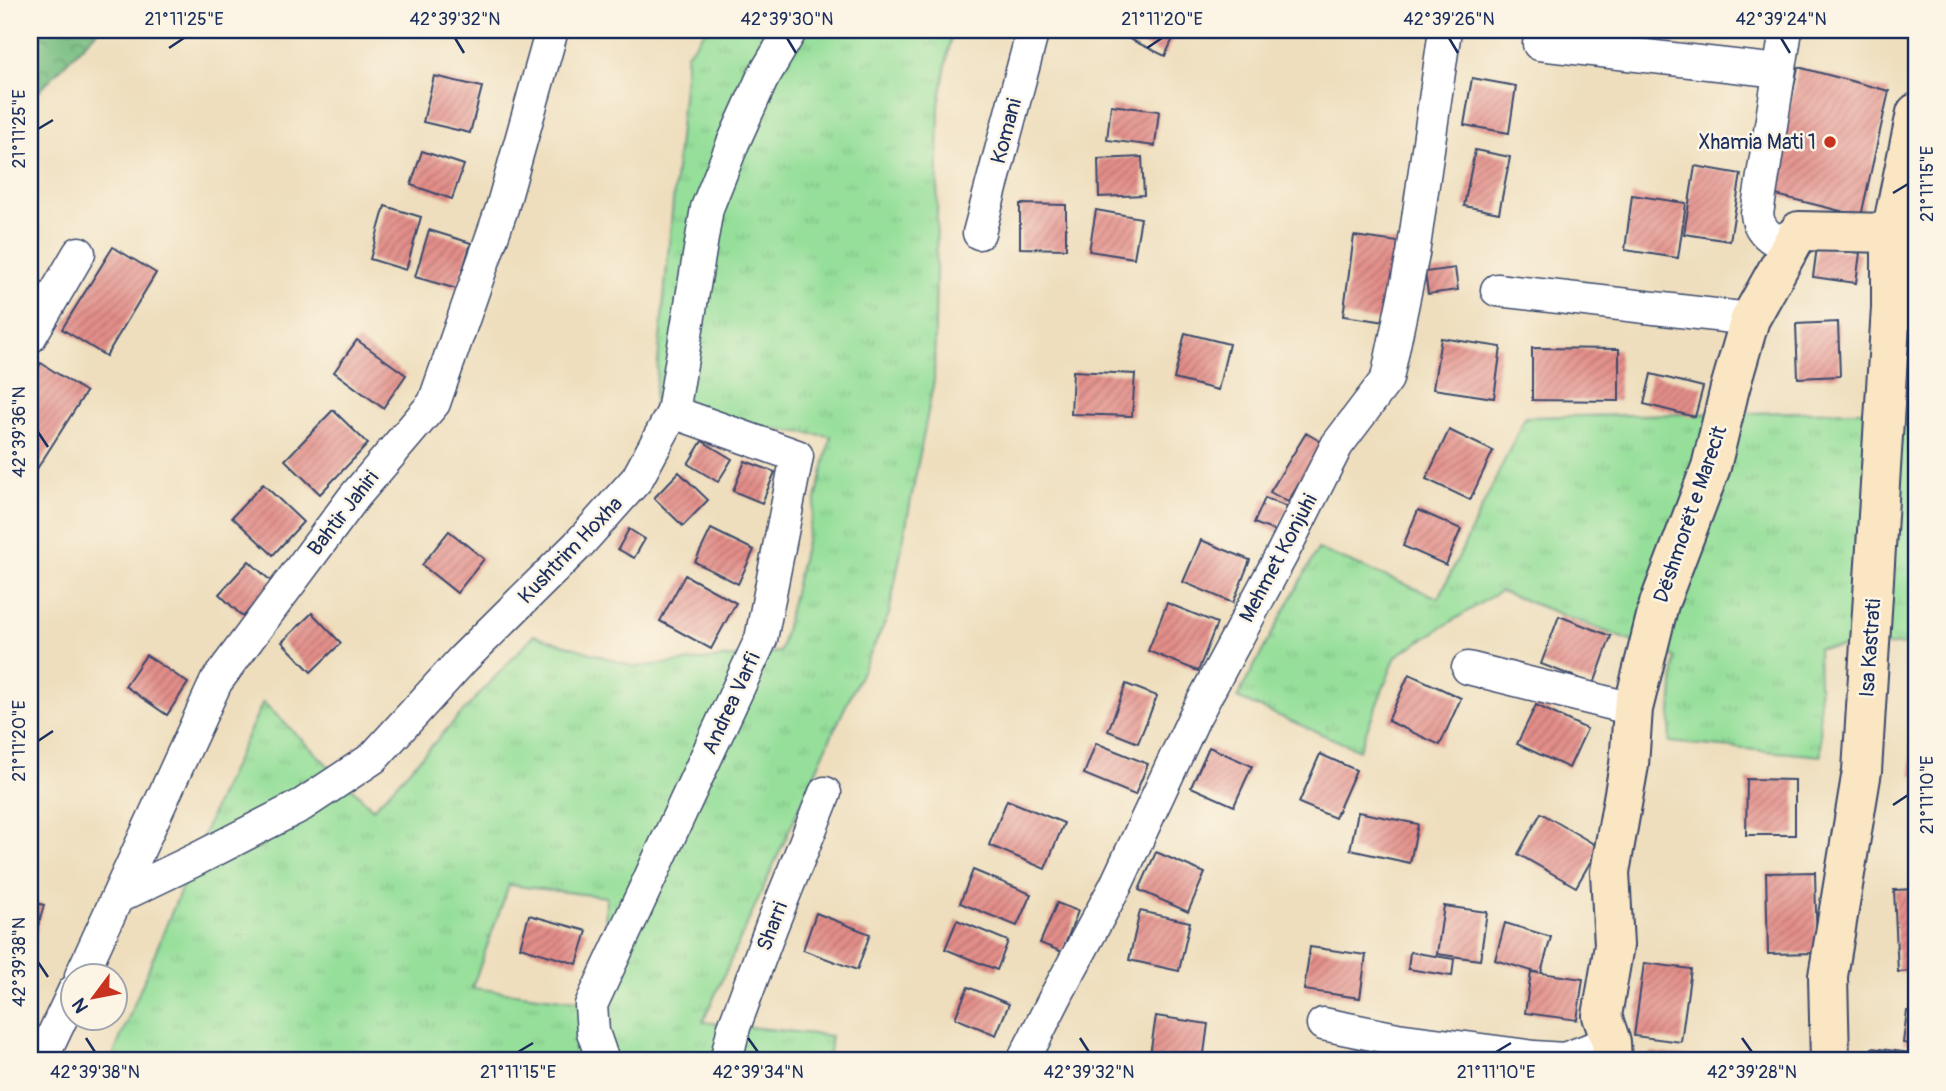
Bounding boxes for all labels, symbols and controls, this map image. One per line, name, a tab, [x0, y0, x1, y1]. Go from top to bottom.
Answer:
text: 21°11'25"E	[144, 8, 224, 31]
text: 42°39'32"N	[410, 8, 500, 31]
text: 42°39'30"N	[740, 8, 834, 31]
text: 21°11'20"E	[1121, 8, 1203, 31]
text: 42°39'26"N	[1403, 8, 1495, 31]
text: 42°39'24"N	[1735, 8, 1827, 31]
text: 21°11'25"E	[8, 89, 31, 169]
street label: Komani	[985, 95, 1028, 167]
place label: Xhamia Mati 1	[1699, 129, 1816, 156]
marker: Xhamia Mati 1	[1822, 134, 1838, 150]
text: 21°11'15"E	[1916, 146, 1939, 222]
text: 42°39'36"N	[8, 386, 31, 478]
street label: Dëshmorët e Marecit	[1648, 422, 1734, 606]
street label: Bahtir Jahiri	[302, 465, 385, 561]
street label: Mehmet Konjuhi	[1233, 489, 1324, 627]
street label: Kushtrim Hoxha	[512, 491, 628, 610]
street label: Isa Kastrati	[1854, 598, 1887, 698]
street label: Andrea Varfi	[696, 648, 767, 759]
text: 21°11'20"E	[8, 700, 31, 782]
text: 21°11'10"E	[1916, 756, 1939, 834]
street label: Sharri	[751, 897, 794, 955]
text: 42°39'38"N	[8, 917, 31, 1007]
north arrow	[60, 962, 130, 1032]
text: N	[67, 994, 94, 1017]
text: 42°39'38"N	[50, 1061, 140, 1084]
text: 21°11'15"E	[480, 1061, 556, 1084]
text: 42°39'34"N	[712, 1061, 804, 1084]
text: 42°39'32"N	[1044, 1061, 1134, 1084]
text: 21°11'10"E	[1457, 1061, 1535, 1084]
text: 42°39'28"N	[1707, 1061, 1797, 1084]

